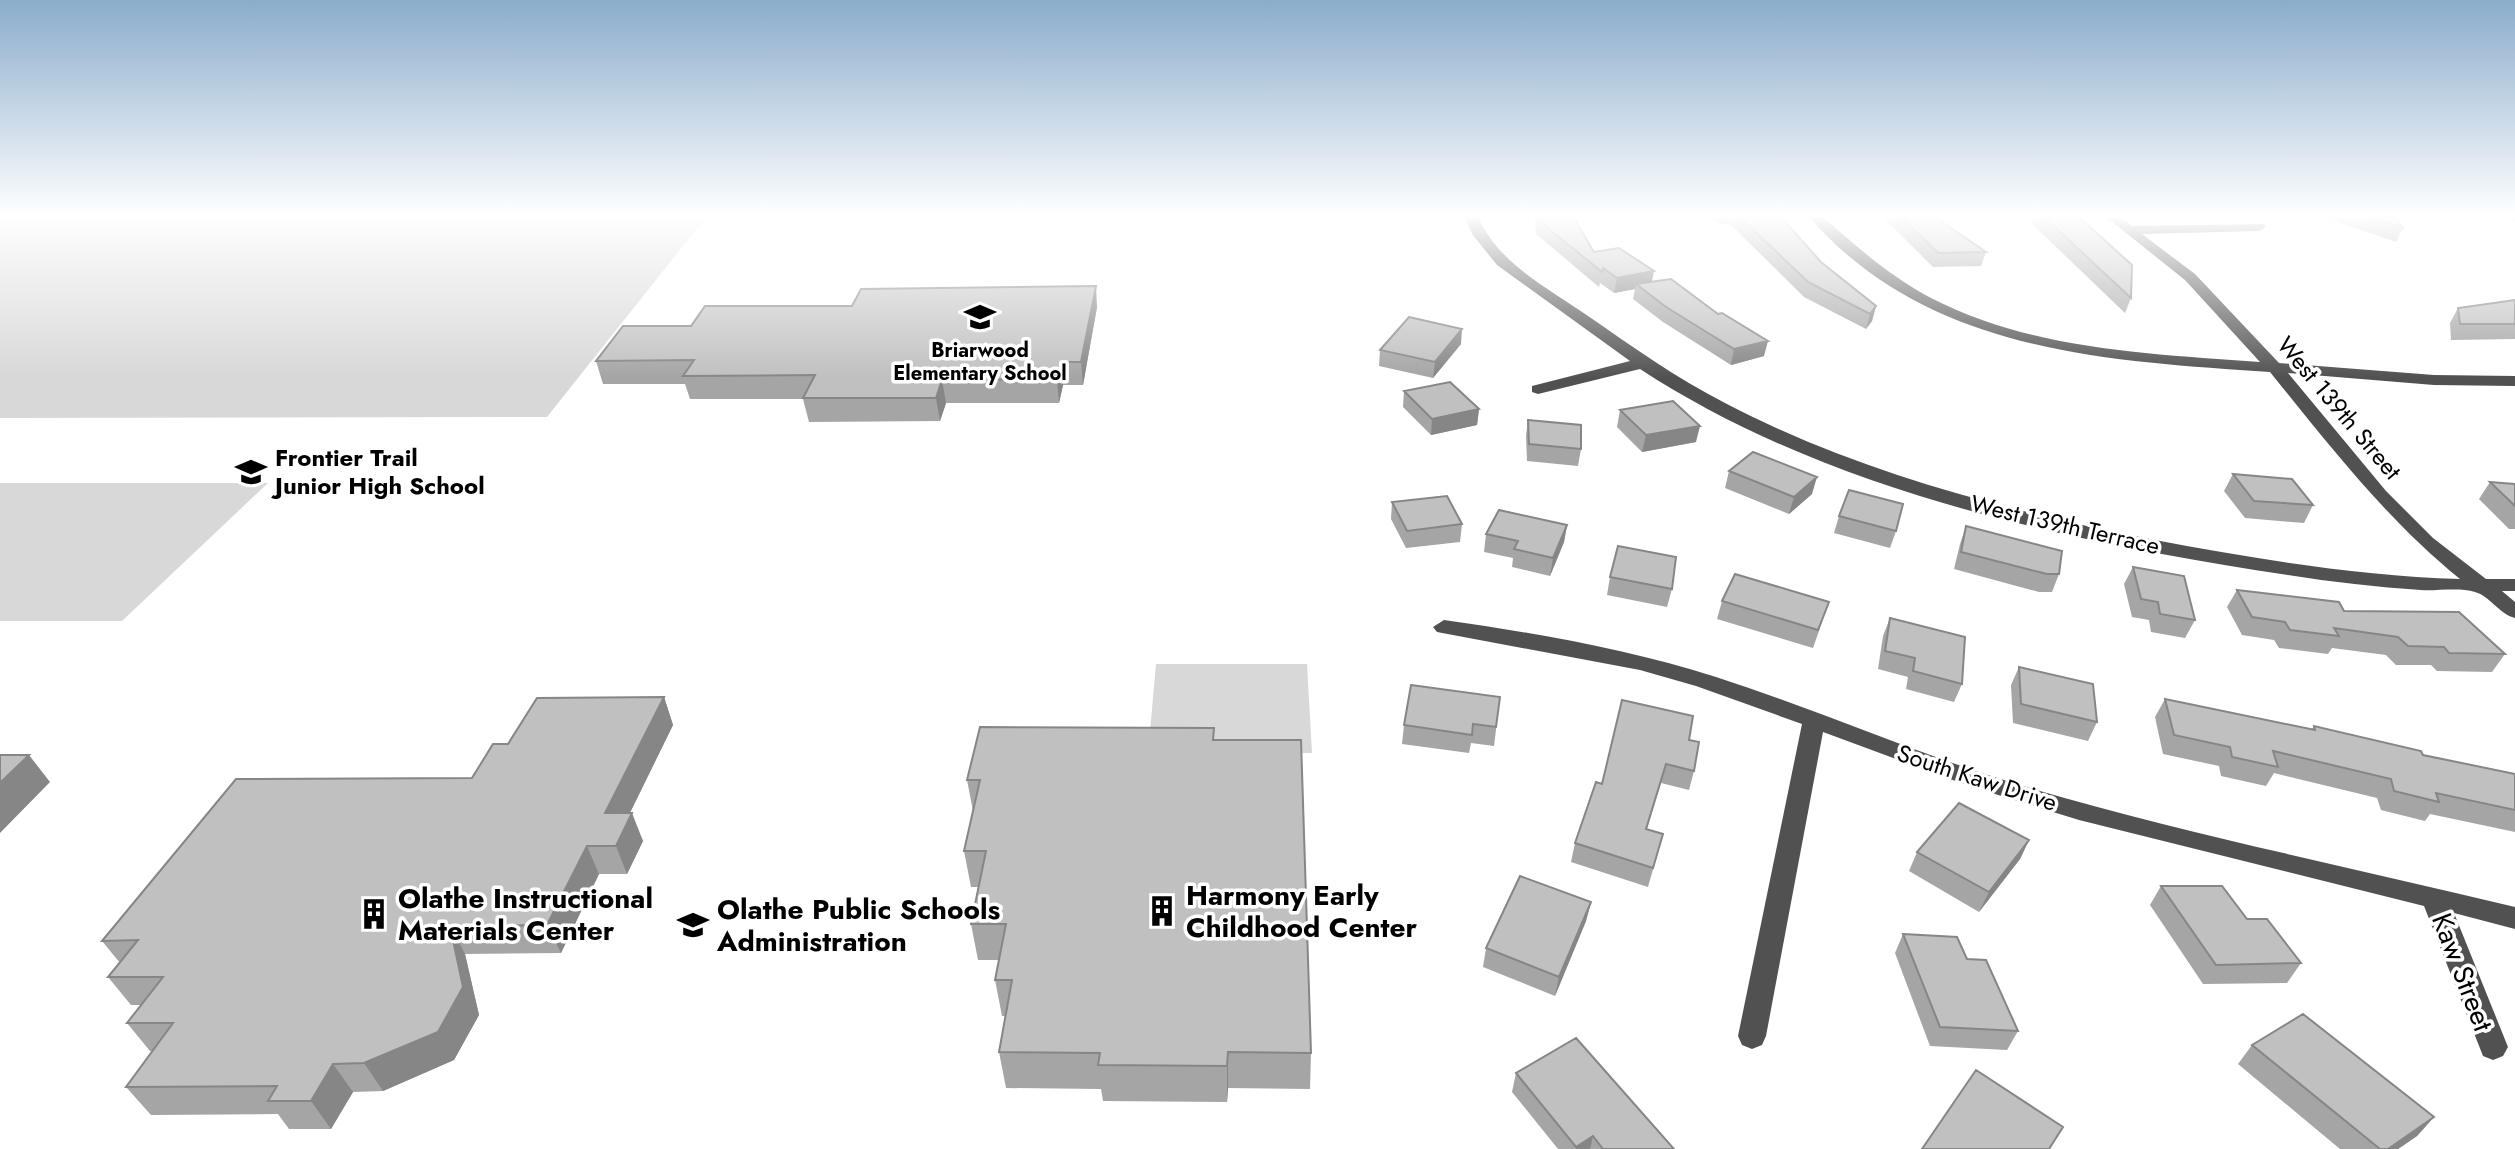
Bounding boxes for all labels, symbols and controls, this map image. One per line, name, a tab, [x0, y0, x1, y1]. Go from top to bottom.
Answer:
school or university icon: Briarwood Elementary School	[963, 300, 997, 334]
street label: West 139th Street	[2269, 328, 2410, 487]
place label: Briarwood Elementary School	[893, 336, 1067, 388]
place label: Frontier Trail Junior High School	[271, 440, 485, 503]
school or university icon: Frontier Trail Junior High School	[234, 455, 268, 489]
street label: West 139th Terrace	[1967, 486, 2163, 563]
street label: South Kaw Drive	[1893, 735, 2062, 820]
place label: Harmony Early Childhood Center	[1186, 875, 1417, 948]
place label: Olathe Instructional Materials Center	[398, 878, 653, 951]
place label: Olathe Public Schools Administration	[716, 889, 1001, 962]
building icon: Harmony Early Childhood Center	[1145, 894, 1179, 928]
building icon: Olathe Instructional Materials Center	[357, 897, 391, 931]
street label: Kaw Street	[2421, 907, 2504, 1037]
school or university icon: Olathe Public Schools Administration	[676, 908, 710, 942]

